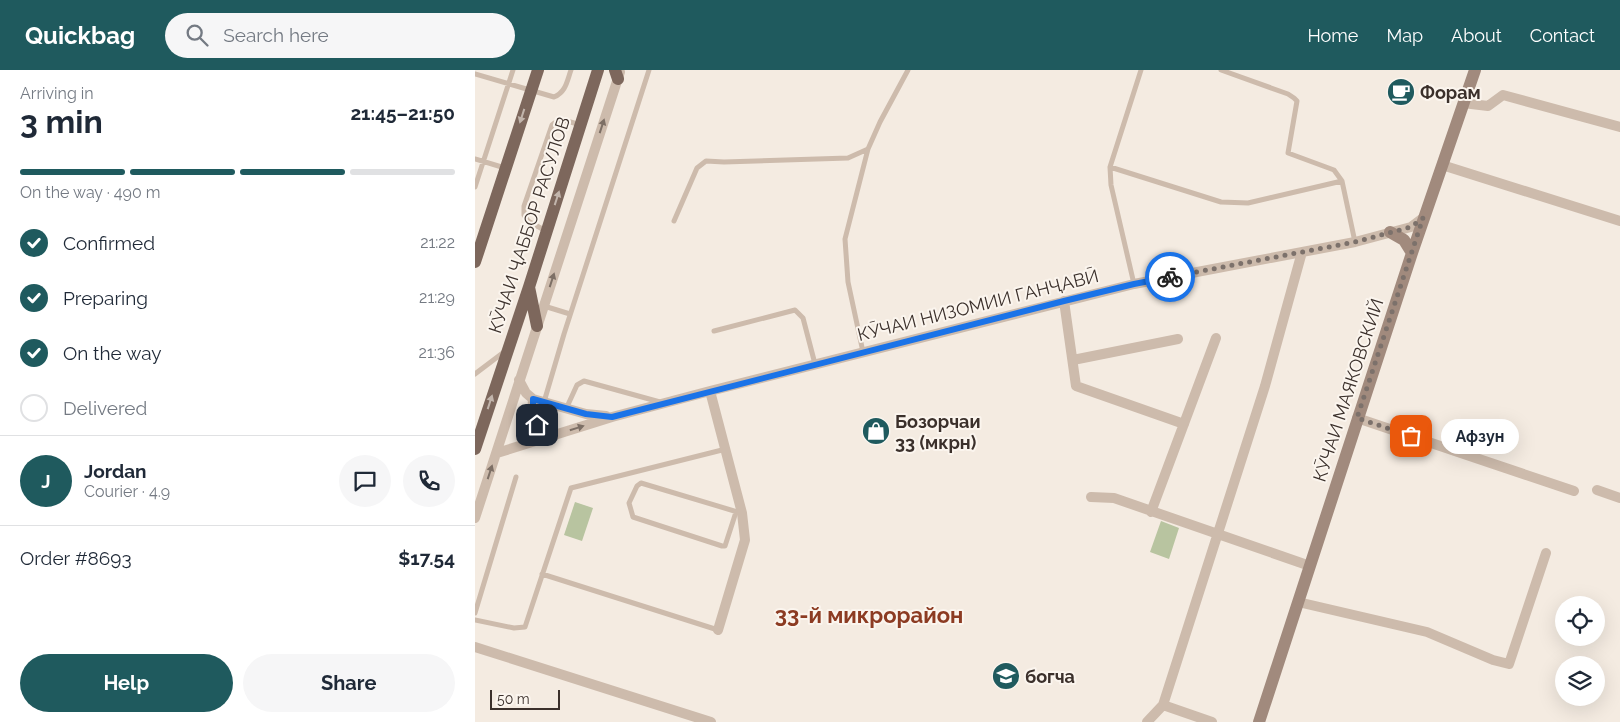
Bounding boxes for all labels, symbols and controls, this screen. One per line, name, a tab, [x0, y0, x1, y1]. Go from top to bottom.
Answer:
search box	[165, 13, 515, 58]
text: Quickbag	[25, 21, 135, 50]
icon: search	[183, 21, 211, 49]
text: Search here	[223, 24, 329, 46]
text: Home	[1307, 25, 1358, 46]
text: Map	[1386, 25, 1423, 46]
text: About	[1451, 25, 1502, 46]
text: Contact	[1530, 25, 1595, 46]
cafe icon: Форам	[1386, 77, 1416, 107]
place label: Форам	[1420, 82, 1481, 103]
text: Arriving in	[20, 84, 94, 103]
text: 21:45–21:50	[350, 102, 455, 124]
text: 3 min	[20, 103, 103, 140]
one-way arrow	[518, 109, 526, 124]
street label: КӮЧАИ ҶАББОР РАСУЛОВ	[484, 114, 574, 336]
one-way arrow	[599, 118, 607, 133]
text: On the way · 490 m	[20, 183, 160, 202]
one-way arrow	[553, 190, 561, 205]
icon: check	[20, 229, 48, 257]
text: Confirmed	[63, 232, 155, 254]
text: 21:22	[420, 233, 455, 252]
courier	[1145, 252, 1195, 302]
icon: bike	[1156, 263, 1184, 291]
street label: КӮЧАИ НИЗОМИИ ГАНҶАВӢ	[855, 265, 1101, 345]
one-way arrow	[548, 272, 556, 287]
icon: check	[20, 284, 48, 312]
text: Preparing	[63, 287, 148, 309]
text: 21:29	[419, 288, 455, 307]
street label: КӮЧАИ МАЯКОВСКИЙ	[1308, 296, 1388, 484]
icon: check	[20, 339, 48, 367]
text: On the way	[63, 342, 162, 364]
text: 21:36	[419, 343, 455, 362]
one-way arrow	[487, 395, 494, 410]
text: Delivered	[63, 397, 147, 419]
pin	[516, 404, 558, 446]
icon: home	[523, 411, 551, 439]
place label: Бозорчаи 33 (мкрн)	[895, 411, 980, 453]
pin	[1390, 415, 1432, 457]
shop icon: Бозорчаи 33 (мкрн)	[861, 416, 891, 446]
callout: Афзун	[1441, 418, 1519, 454]
icon: bag	[1397, 422, 1425, 450]
one-way arrow	[569, 424, 584, 431]
text: Афзун	[1456, 427, 1504, 446]
button: chat	[339, 455, 391, 507]
button: phone	[403, 455, 455, 507]
text: Jordan	[84, 460, 147, 482]
one-way arrow	[487, 464, 494, 479]
text: J	[41, 470, 51, 492]
text: Courier · 4.9	[84, 482, 170, 501]
text: Order #8693	[20, 547, 132, 569]
text: $17.54	[398, 547, 455, 569]
map controls	[1555, 596, 1605, 706]
button: locate	[1555, 596, 1605, 646]
district label: 33-й микрорайон	[775, 602, 963, 628]
button: Help	[20, 654, 233, 712]
button: Share	[243, 654, 455, 712]
button: layers	[1555, 656, 1605, 706]
school or university icon: богча	[991, 661, 1021, 691]
place label: богча	[1025, 666, 1075, 687]
scale bar	[490, 687, 560, 710]
text: 50 m	[497, 691, 530, 707]

